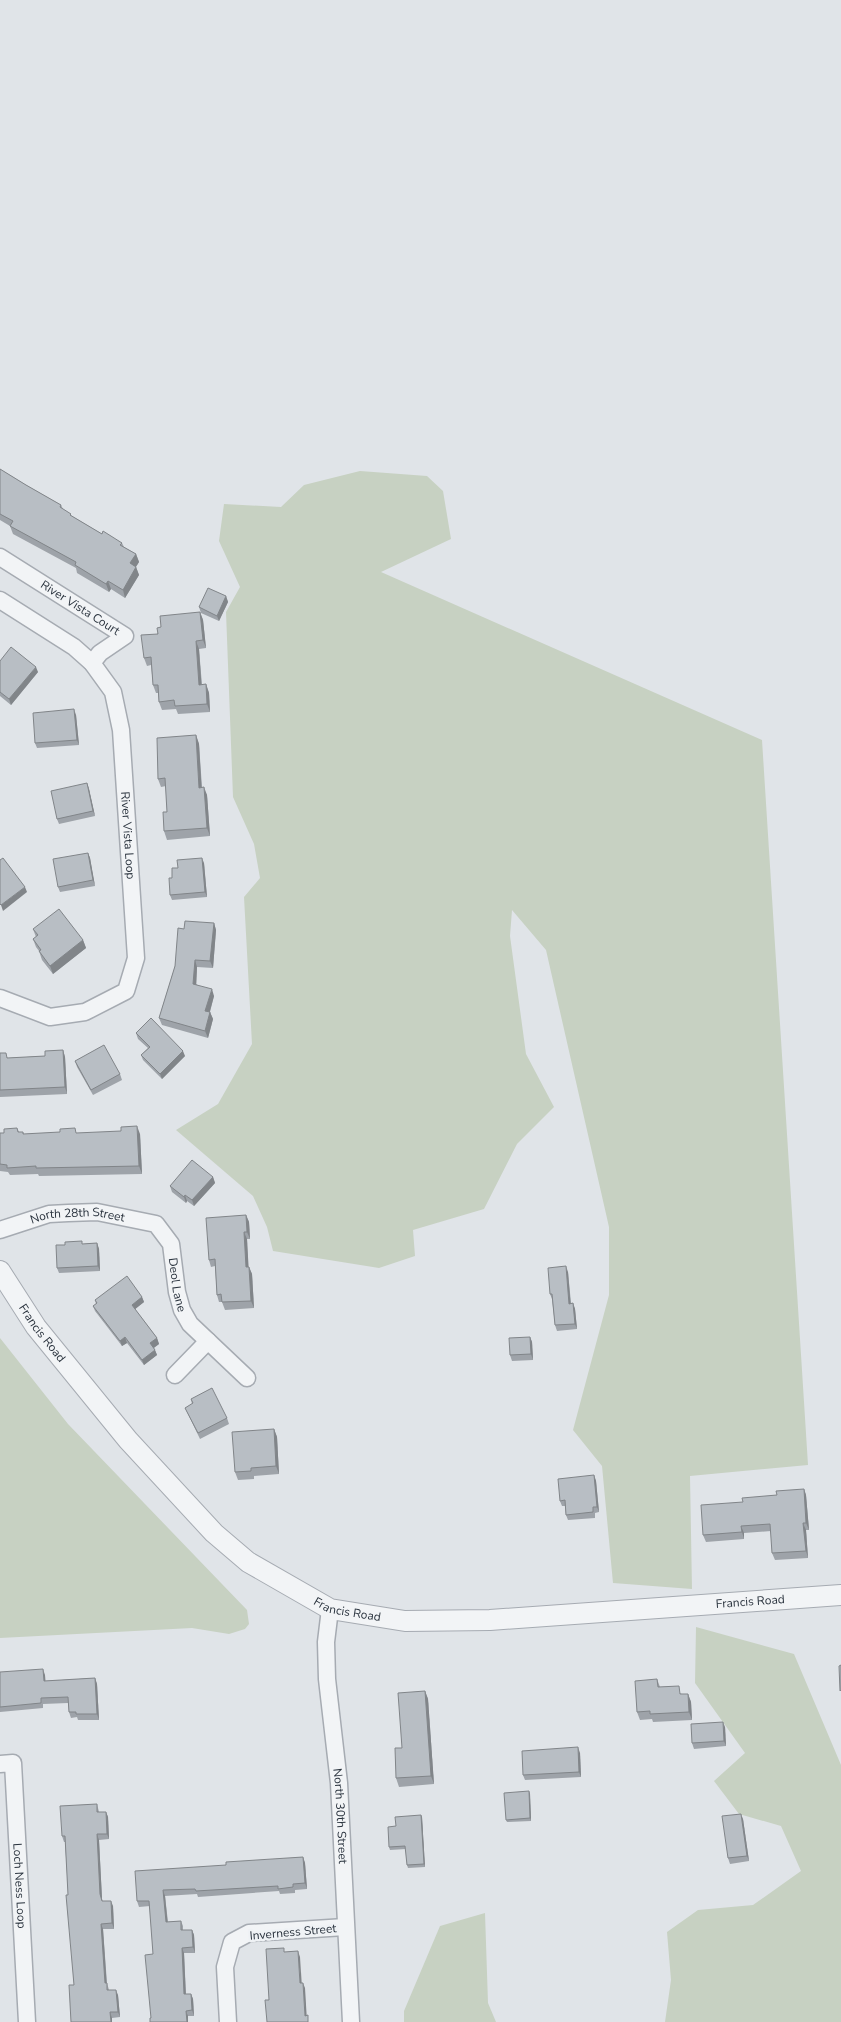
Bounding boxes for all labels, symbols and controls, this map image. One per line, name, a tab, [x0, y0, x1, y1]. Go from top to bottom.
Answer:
street label: River Vista Court	[38, 577, 124, 639]
street label: River Vista Loop	[117, 791, 139, 880]
street label: North 28th Street	[28, 1204, 127, 1228]
street label: Deol Lane	[165, 1257, 190, 1314]
street label: Francis Road	[15, 1301, 69, 1365]
street label: Francis Road	[715, 1591, 785, 1612]
street label: Francis Road	[311, 1593, 382, 1625]
street label: North 30th Street	[329, 1767, 351, 1865]
street label: Loch Ness Loop	[9, 1843, 30, 1929]
street label: Inverness Street	[249, 1920, 338, 1944]

